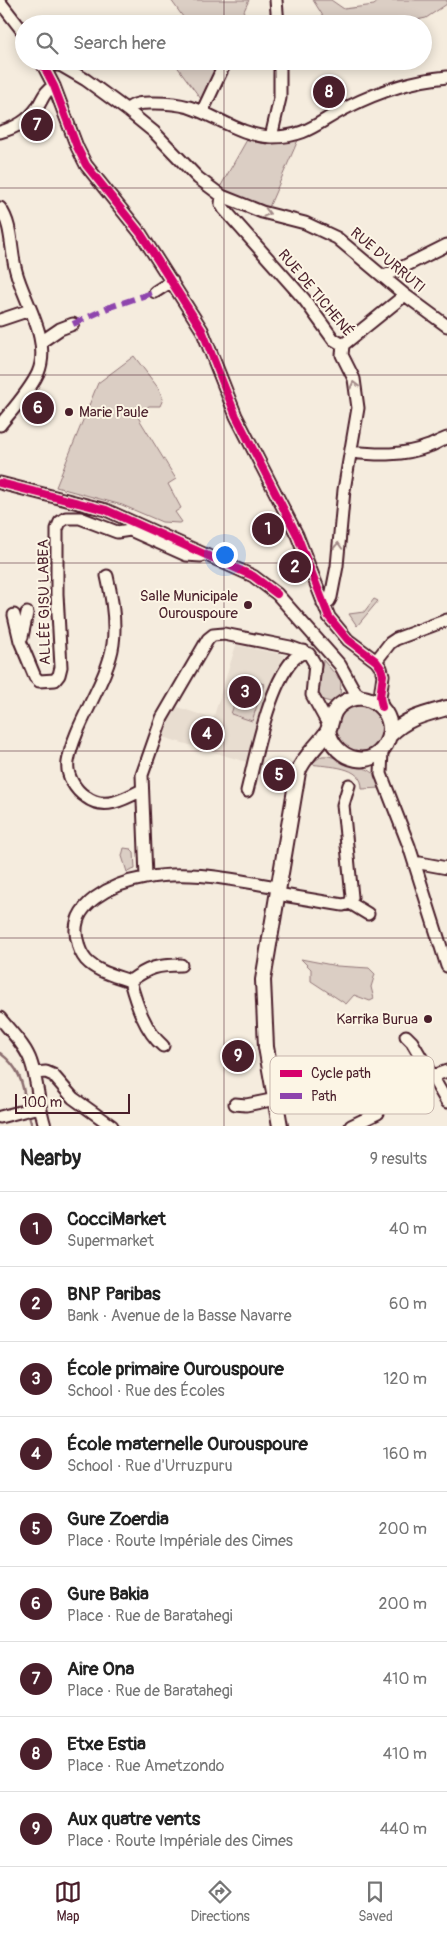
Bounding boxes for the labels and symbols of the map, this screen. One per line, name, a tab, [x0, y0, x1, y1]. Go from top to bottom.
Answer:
pin: 8	[313, 73, 345, 111]
pin: 7	[21, 106, 53, 144]
one-way arrow	[263, 207, 272, 218]
street label: RUE D'URRUTI	[346, 224, 429, 297]
street label: RUE DE TICHENÉ	[274, 246, 358, 341]
one-way arrow	[350, 382, 360, 390]
pin: 6	[22, 389, 54, 427]
place label: Marie Paule	[79, 403, 149, 422]
marker: Marie Paule	[63, 406, 75, 418]
pin: 1	[252, 510, 284, 548]
street label: ALLÉE GISU LABEA	[34, 539, 55, 665]
one-way arrow	[333, 541, 343, 549]
your location	[212, 542, 238, 568]
pin: 2	[279, 548, 311, 586]
place label: Salle Municipale Ourouspoure	[140, 587, 239, 623]
marker: Salle Municipale Ourouspoure	[242, 599, 254, 611]
pin: 3	[229, 673, 261, 711]
pin: 4	[191, 715, 223, 753]
pin: 5	[263, 756, 295, 794]
place label: Karrika Burua	[336, 1010, 418, 1029]
marker: Karrika Burua	[422, 1013, 434, 1025]
pin: 9	[222, 1037, 254, 1075]
legend	[270, 1056, 434, 1114]
text: Cycle path	[311, 1065, 371, 1082]
text: Path	[311, 1088, 336, 1105]
scale bar	[15, 1091, 130, 1114]

